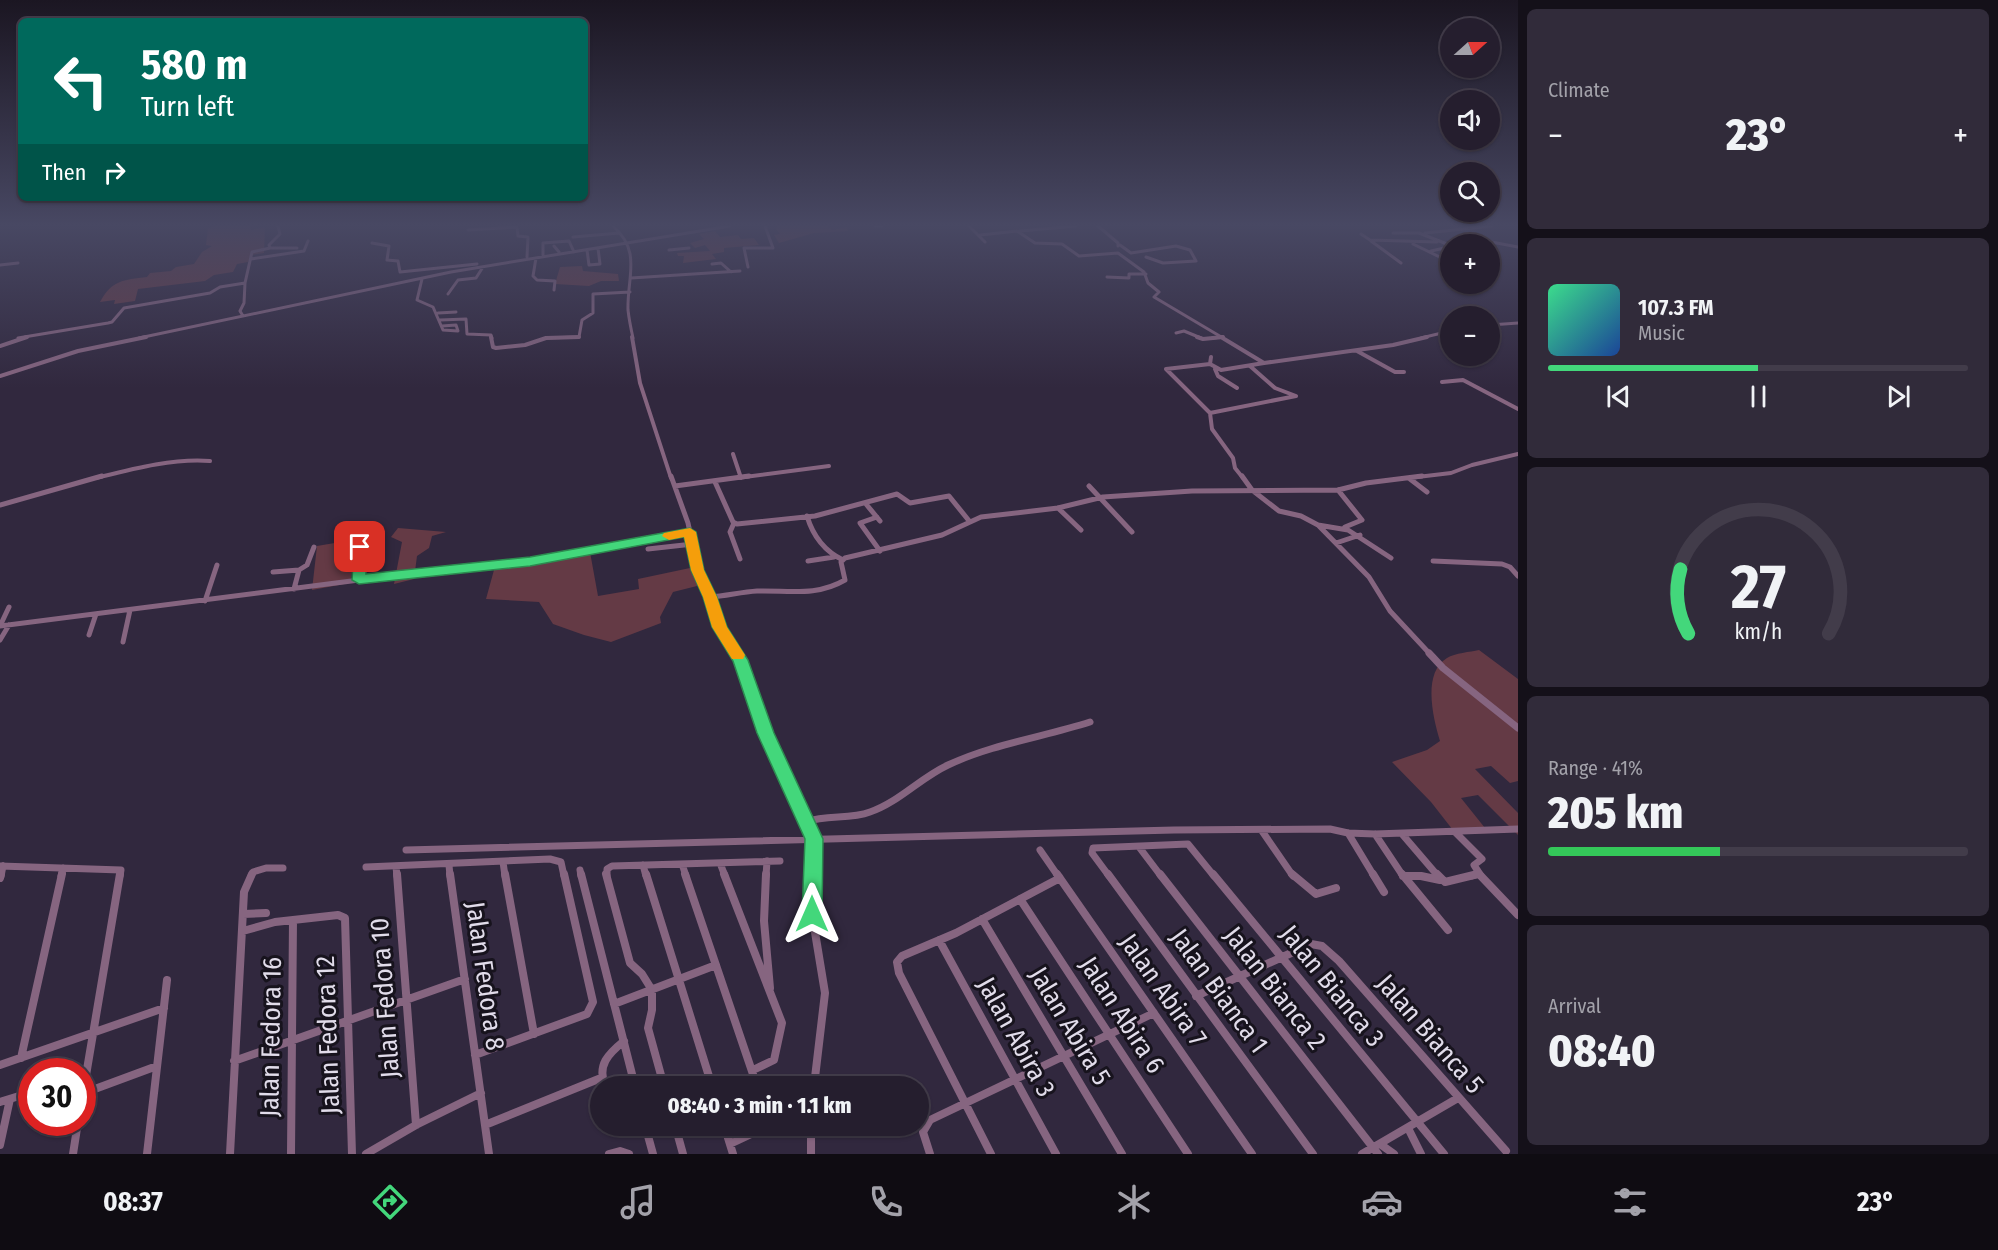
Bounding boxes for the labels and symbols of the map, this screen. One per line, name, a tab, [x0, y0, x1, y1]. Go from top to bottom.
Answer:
north arrow	[1440, 18, 1500, 78]
pin	[334, 521, 385, 572]
position arrow	[780, 882, 844, 946]
street label: Jalan Fedora 8	[459, 900, 511, 1052]
street label: Jalan Fedora 10	[364, 917, 406, 1079]
street label: Jalan Bianca 3	[1274, 919, 1390, 1053]
street label: Jalan Bianca 2	[1217, 920, 1333, 1056]
street label: Jalan Bianca 1	[1164, 923, 1274, 1059]
street label: Jalan Abira 7	[1113, 928, 1213, 1052]
street label: Jalan Abira 6	[1073, 951, 1171, 1079]
street label: Jalan Fedora 12	[310, 955, 346, 1115]
street label: Jalan Fedora 16	[254, 957, 288, 1117]
street label: Jalan Abira 5	[1023, 961, 1117, 1091]
street label: Jalan Bianca 5	[1370, 968, 1490, 1100]
street label: Jalan Abira 3	[970, 972, 1062, 1102]
speed limit sign: 30	[18, 1058, 96, 1136]

